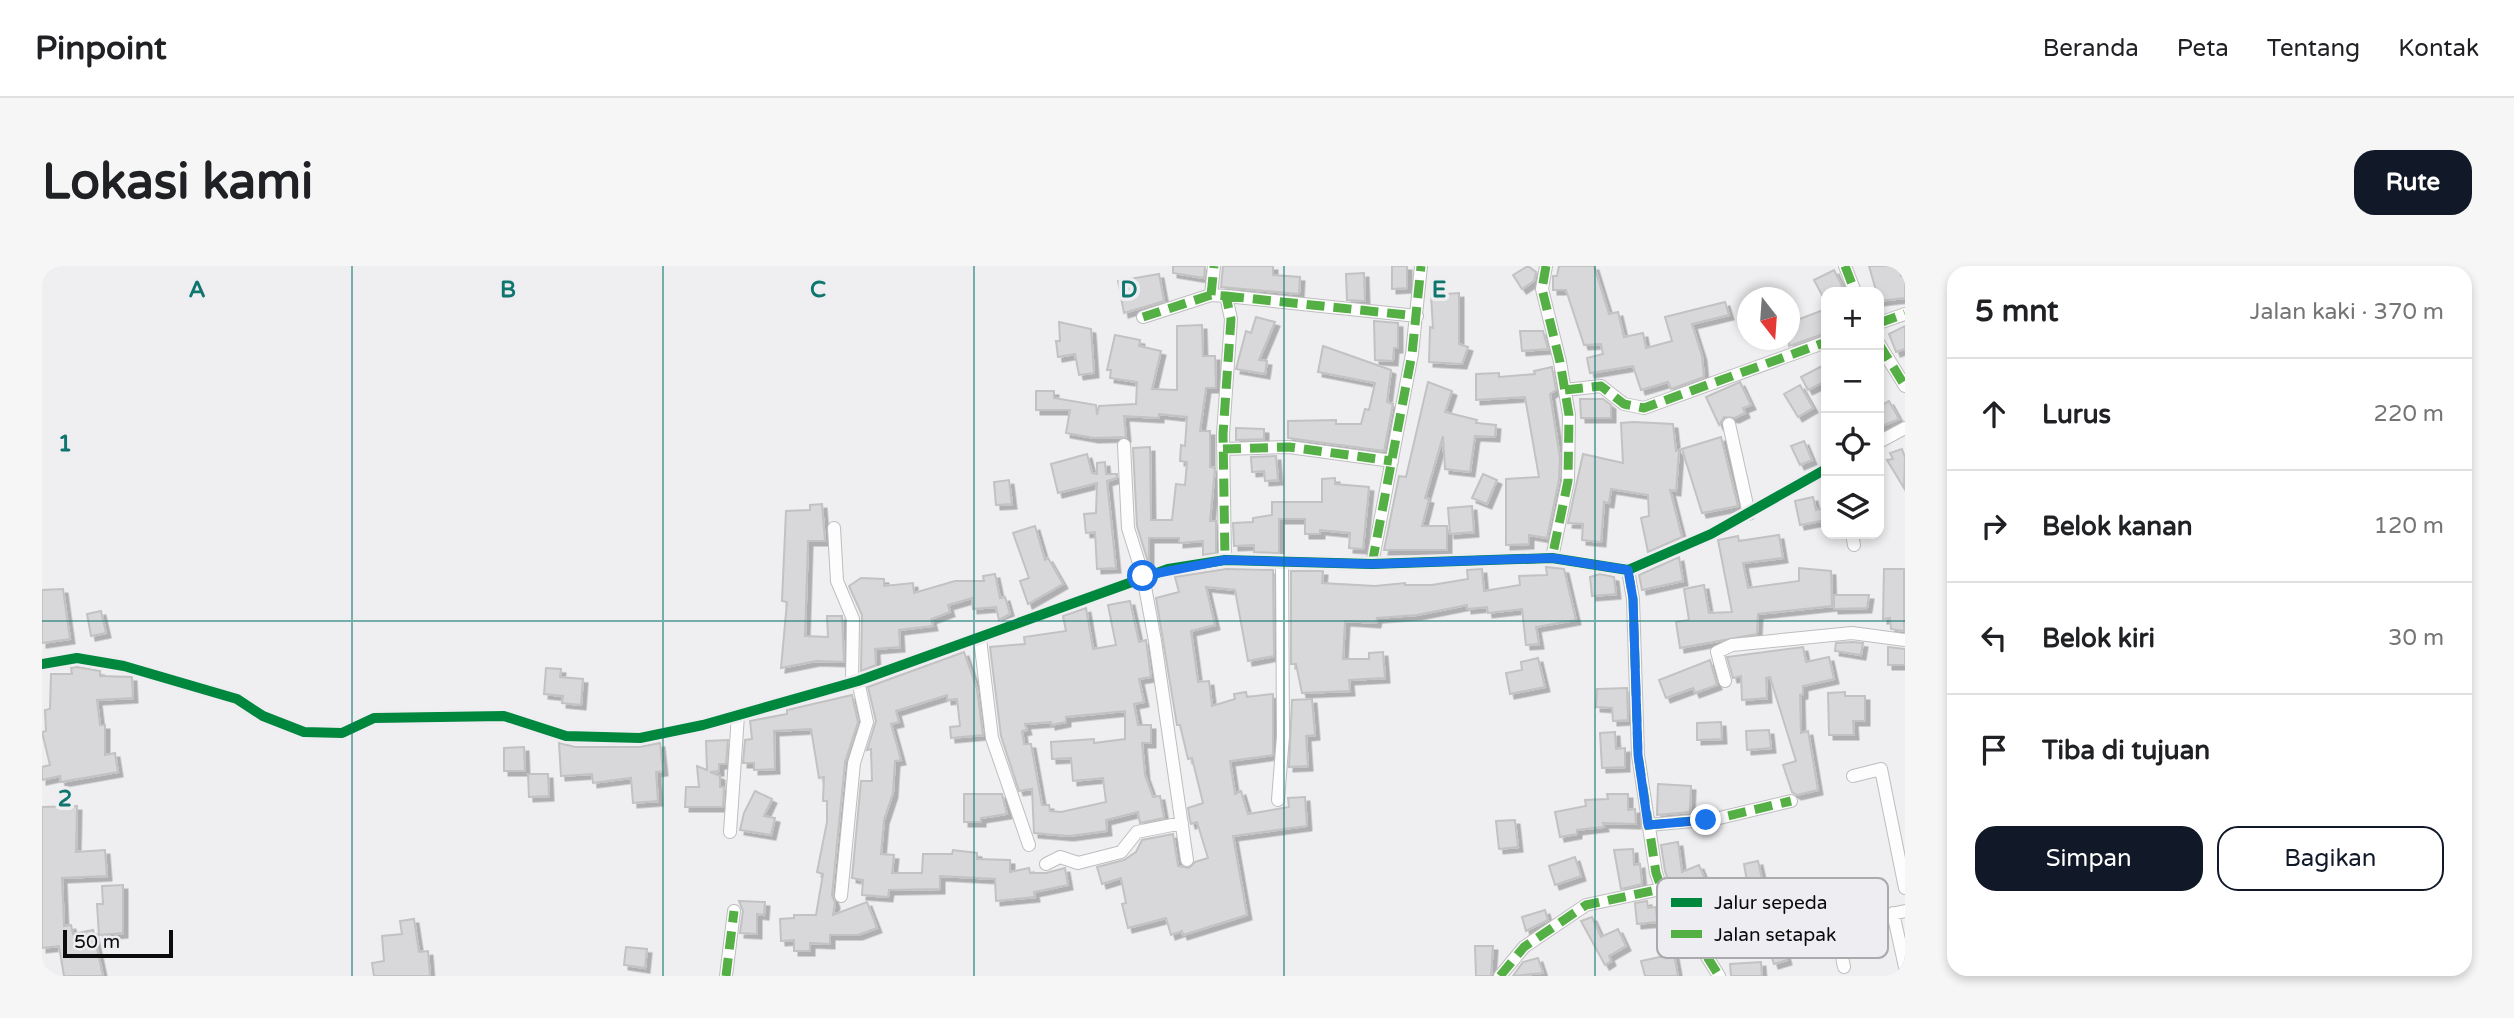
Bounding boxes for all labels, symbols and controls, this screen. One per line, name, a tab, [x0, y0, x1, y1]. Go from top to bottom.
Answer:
text: Pinpoint	[35, 29, 167, 68]
text: Beranda	[2043, 34, 2139, 63]
text: Peta	[2177, 34, 2229, 63]
text: Tentang	[2267, 34, 2360, 63]
text: Kontak	[2398, 34, 2479, 63]
button: Rute	[2354, 150, 2472, 215]
text: Lokasi kami	[42, 153, 313, 212]
text: A	[188, 276, 206, 304]
text: B	[500, 276, 516, 304]
text: C	[810, 276, 826, 304]
text: D	[1120, 276, 1138, 304]
text: E	[1432, 276, 1446, 304]
north arrow	[1737, 287, 1800, 350]
map controls	[1821, 287, 1884, 539]
button: +	[1821, 287, 1884, 350]
text: 5 mnt	[1975, 293, 2059, 330]
text: Jalan kaki · 370 m	[2250, 298, 2444, 326]
button: −	[1821, 350, 1884, 413]
icon: ahead	[1975, 395, 2013, 433]
text: Lurus	[2042, 399, 2111, 430]
text: 220 m	[2374, 400, 2444, 428]
button: locate	[1821, 413, 1884, 476]
text: 1	[58, 430, 72, 458]
button: layers	[1821, 476, 1884, 539]
icon: right	[1975, 507, 2013, 545]
text: Belok kanan	[2042, 511, 2193, 542]
text: 120 m	[2374, 512, 2444, 540]
route start	[1127, 560, 1158, 591]
icon: left	[1975, 619, 2013, 657]
text: Belok kiri	[2042, 623, 2155, 654]
text: 30 m	[2388, 624, 2444, 652]
icon: arrive	[1975, 731, 2013, 769]
text: Tiba di tujuan	[2042, 735, 2210, 766]
text: 2	[58, 785, 72, 813]
route end	[1690, 804, 1721, 835]
button: Simpan	[1975, 826, 2203, 891]
button: Bagikan	[2217, 826, 2444, 891]
legend	[1657, 878, 1888, 958]
text: Jalur sepeda	[1714, 892, 1827, 914]
text: Jalan setapak	[1714, 924, 1836, 946]
scale bar	[63, 927, 173, 959]
text: 50 m	[74, 931, 120, 953]

